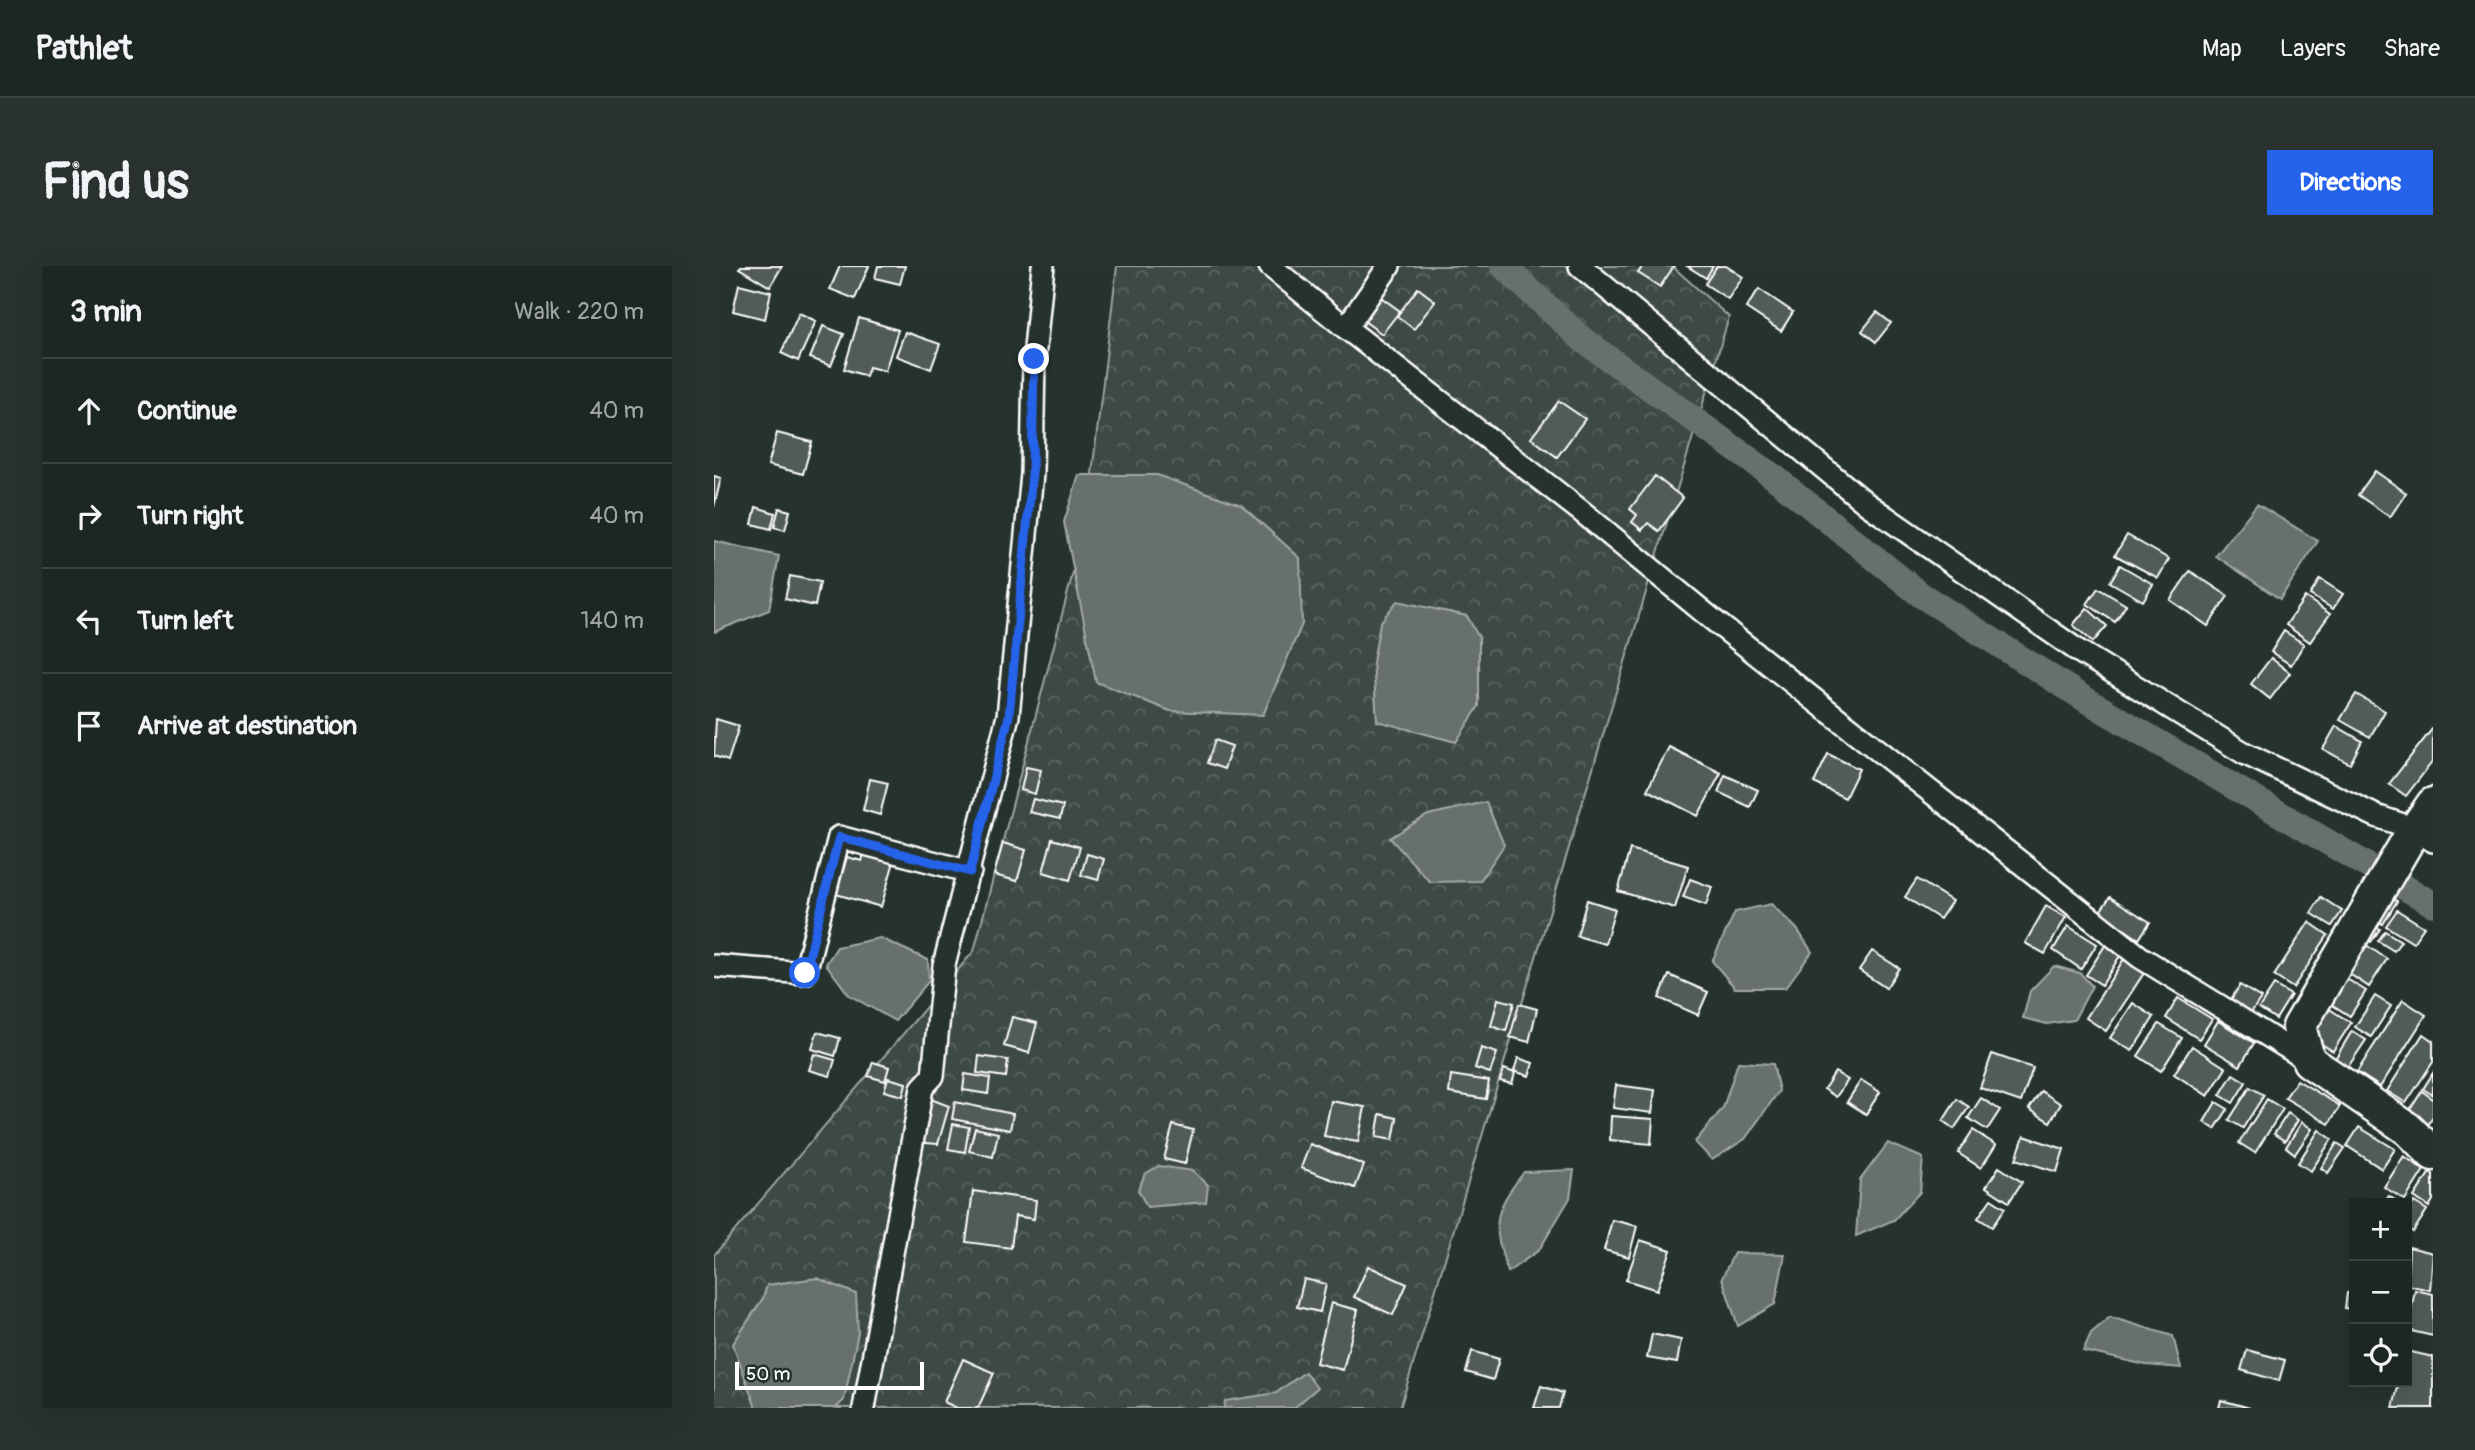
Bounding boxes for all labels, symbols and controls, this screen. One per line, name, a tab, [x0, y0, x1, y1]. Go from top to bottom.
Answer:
text: Pathlet	[35, 28, 132, 69]
text: Map	[2202, 34, 2242, 63]
text: Layers	[2280, 34, 2346, 63]
text: Share	[2384, 34, 2440, 63]
button: Directions	[2267, 150, 2433, 215]
text: Find us	[42, 152, 189, 213]
text: 3 min	[70, 293, 142, 330]
text: Walk · 220 m	[514, 297, 644, 326]
route end	[1018, 343, 1049, 374]
icon: ahead	[70, 392, 108, 430]
text: Continue	[137, 395, 237, 427]
text: 40 m	[590, 396, 644, 425]
icon: right	[70, 497, 108, 535]
text: Turn right	[137, 500, 243, 532]
text: 40 m	[590, 501, 644, 530]
icon: left	[70, 602, 108, 640]
text: Turn left	[137, 605, 233, 637]
text: 140 m	[581, 606, 644, 635]
icon: arrive	[70, 707, 108, 745]
text: Arrive at destination	[137, 710, 357, 742]
route start	[789, 957, 820, 988]
map controls	[2349, 1198, 2412, 1387]
button: +	[2349, 1198, 2412, 1261]
button: −	[2349, 1261, 2412, 1324]
button: locate	[2349, 1324, 2412, 1387]
scale bar	[735, 1359, 924, 1391]
text: 50 m	[746, 1362, 790, 1386]

